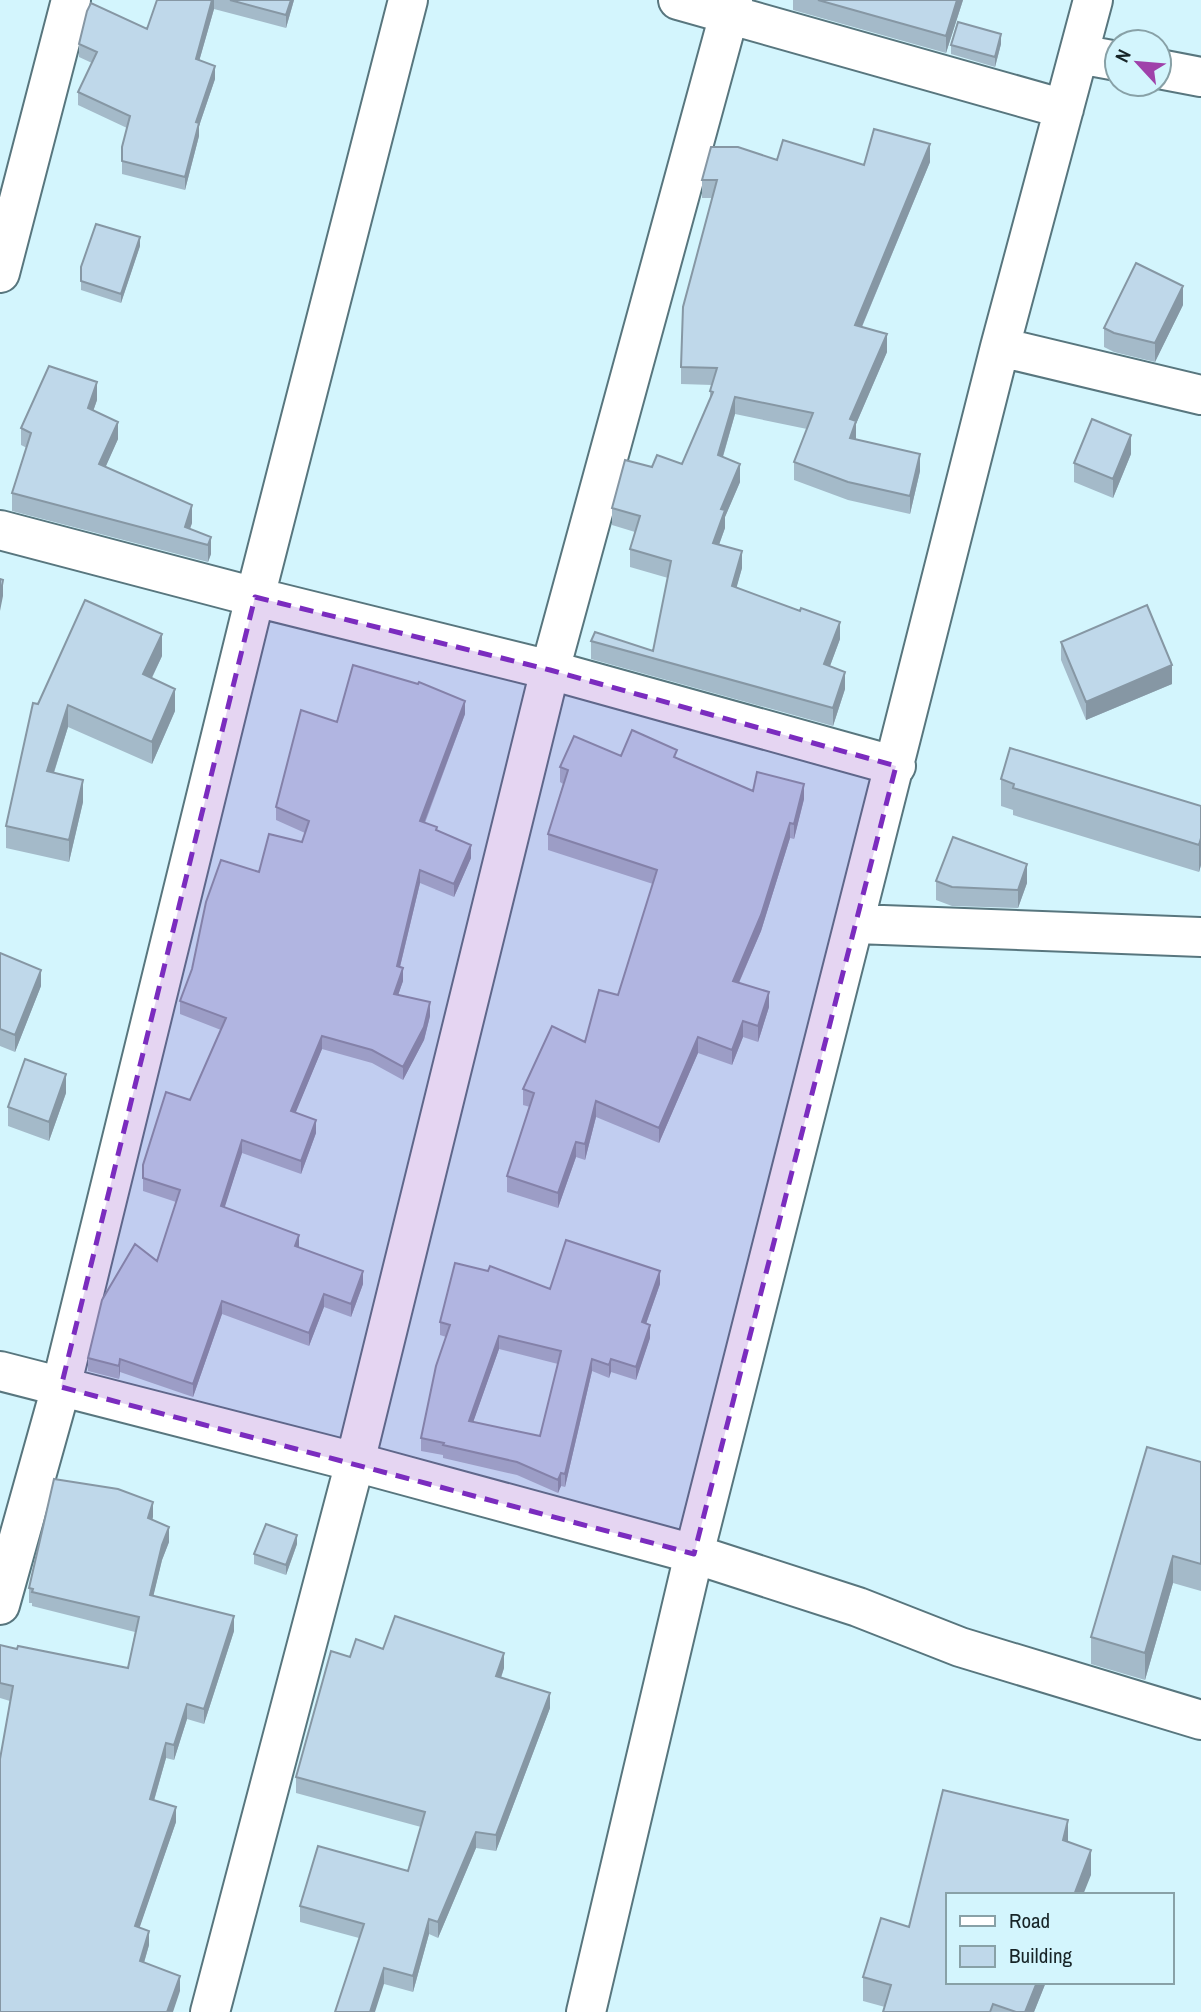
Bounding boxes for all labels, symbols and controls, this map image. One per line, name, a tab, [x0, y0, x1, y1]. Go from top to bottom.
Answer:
north arrow	[1103, 28, 1173, 98]
text: N	[1109, 45, 1137, 66]
legend	[946, 1893, 1173, 1984]
text: Road	[1009, 1906, 1050, 1935]
text: Building	[1009, 1941, 1073, 1970]

